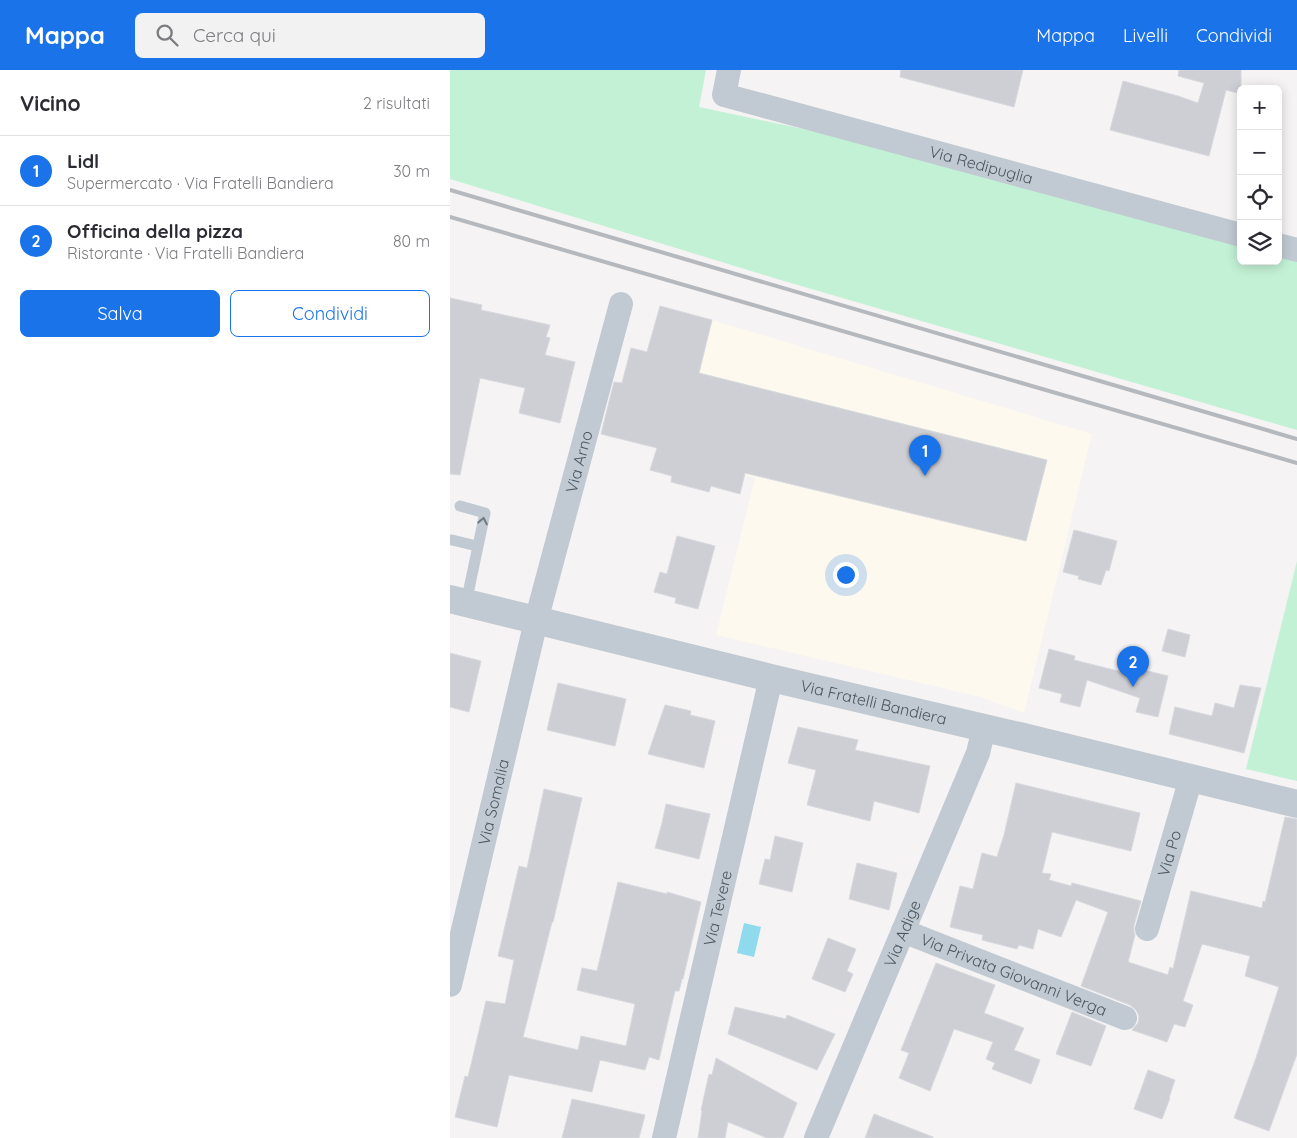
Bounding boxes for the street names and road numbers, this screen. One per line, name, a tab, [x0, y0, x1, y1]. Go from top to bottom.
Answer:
street label: Via Redipuglia	[927, 141, 1035, 188]
street label: Via Arno	[561, 428, 597, 495]
street label: Via Fratelli Bandiera	[799, 675, 949, 729]
street label: Via Somalia	[473, 757, 513, 847]
street label: Via Po	[1153, 828, 1185, 879]
street label: Via Tevere	[699, 868, 736, 948]
street label: Via Adige	[879, 897, 925, 970]
street label: Via Privata Giovanni Verga	[918, 929, 1110, 1020]

